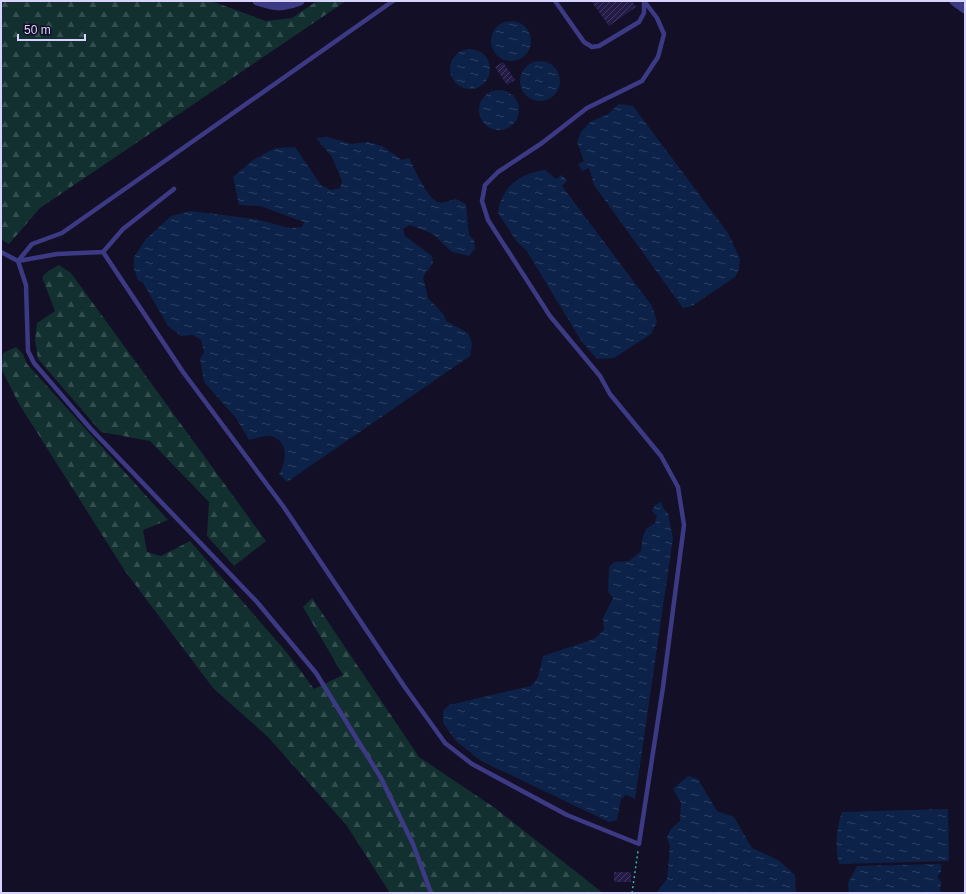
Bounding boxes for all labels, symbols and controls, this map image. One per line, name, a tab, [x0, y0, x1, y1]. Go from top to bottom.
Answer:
scale bar	[18, 16, 85, 42]
text: 50 m	[24, 23, 51, 37]

